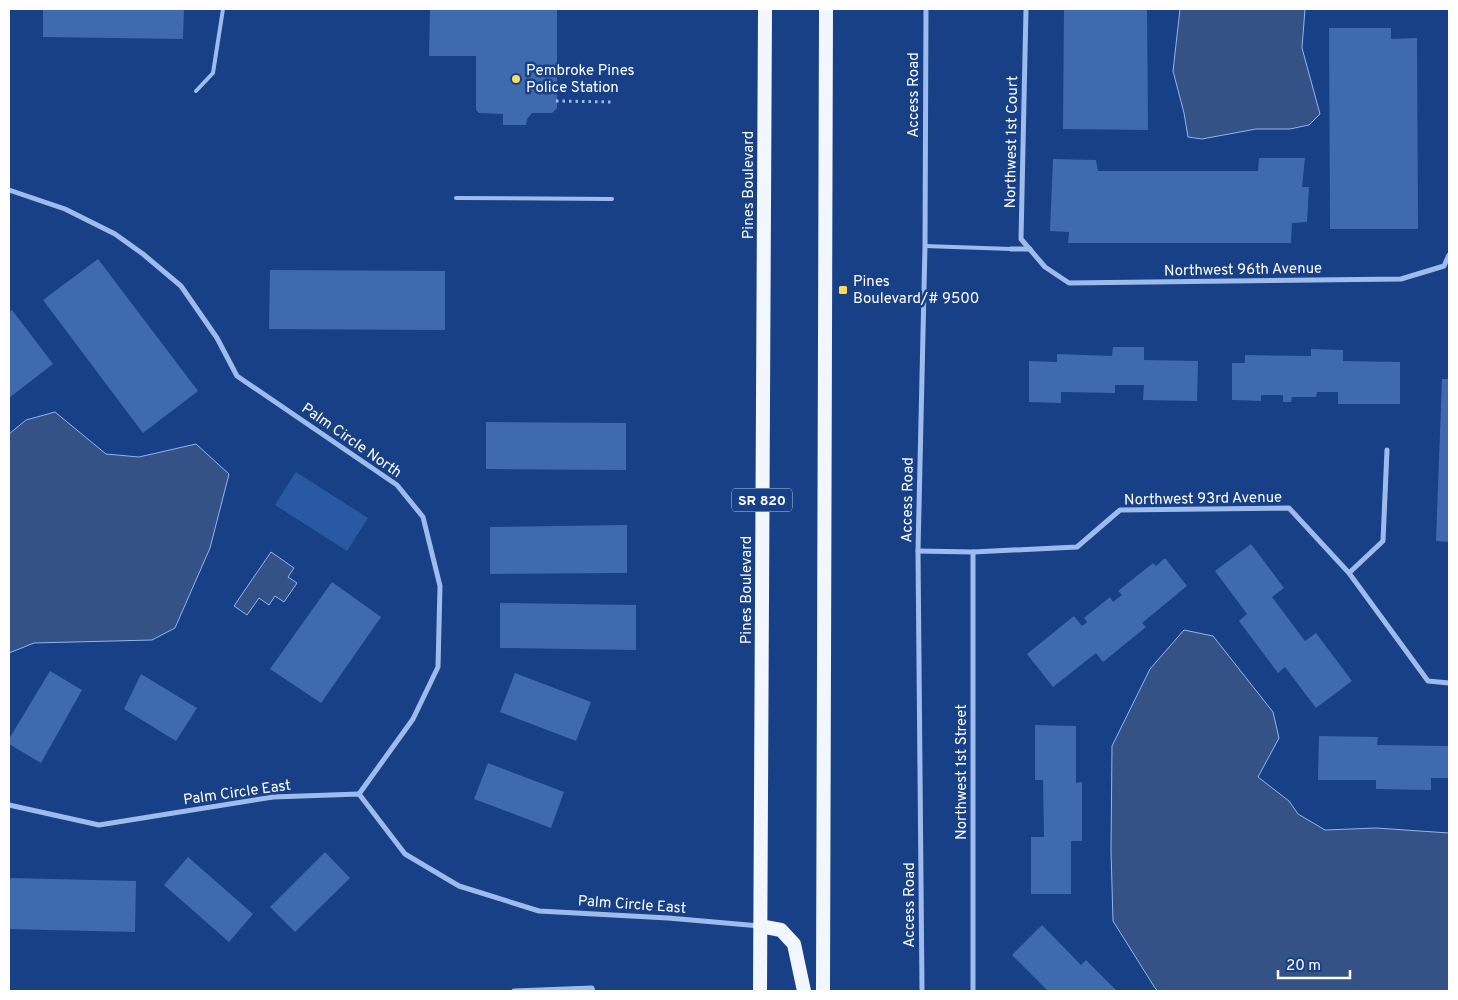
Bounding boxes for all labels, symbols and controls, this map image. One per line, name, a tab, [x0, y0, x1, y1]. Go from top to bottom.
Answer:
street label: Access Road	[905, 52, 924, 138]
place label: Pembroke Pines Police Station	[526, 62, 635, 98]
marker: Pembroke Pines Police Station	[510, 73, 522, 85]
street label: Northwest 1st Court	[1002, 75, 1023, 209]
street label: Pines Boulevard	[740, 131, 759, 239]
street label: Northwest 96th Avenue	[1164, 260, 1322, 281]
place label: Pines Boulevard/# 9500	[853, 273, 979, 309]
marker: Pines Boulevard/# 9500	[837, 284, 849, 296]
street label: Palm Circle North	[297, 400, 405, 483]
street label: Access Road	[898, 457, 919, 543]
road number: SR 820	[732, 488, 792, 512]
street label: Northwest 93rd Avenue	[1124, 489, 1282, 510]
street label: Pines Boulevard	[738, 536, 757, 644]
street label: Northwest 1st Street	[953, 704, 972, 840]
street label: Palm Circle East	[182, 777, 292, 810]
street label: Access Road	[901, 862, 920, 948]
street label: Palm Circle East	[577, 892, 687, 919]
scale bar	[1278, 948, 1350, 980]
text: 20 m	[1286, 957, 1321, 976]

